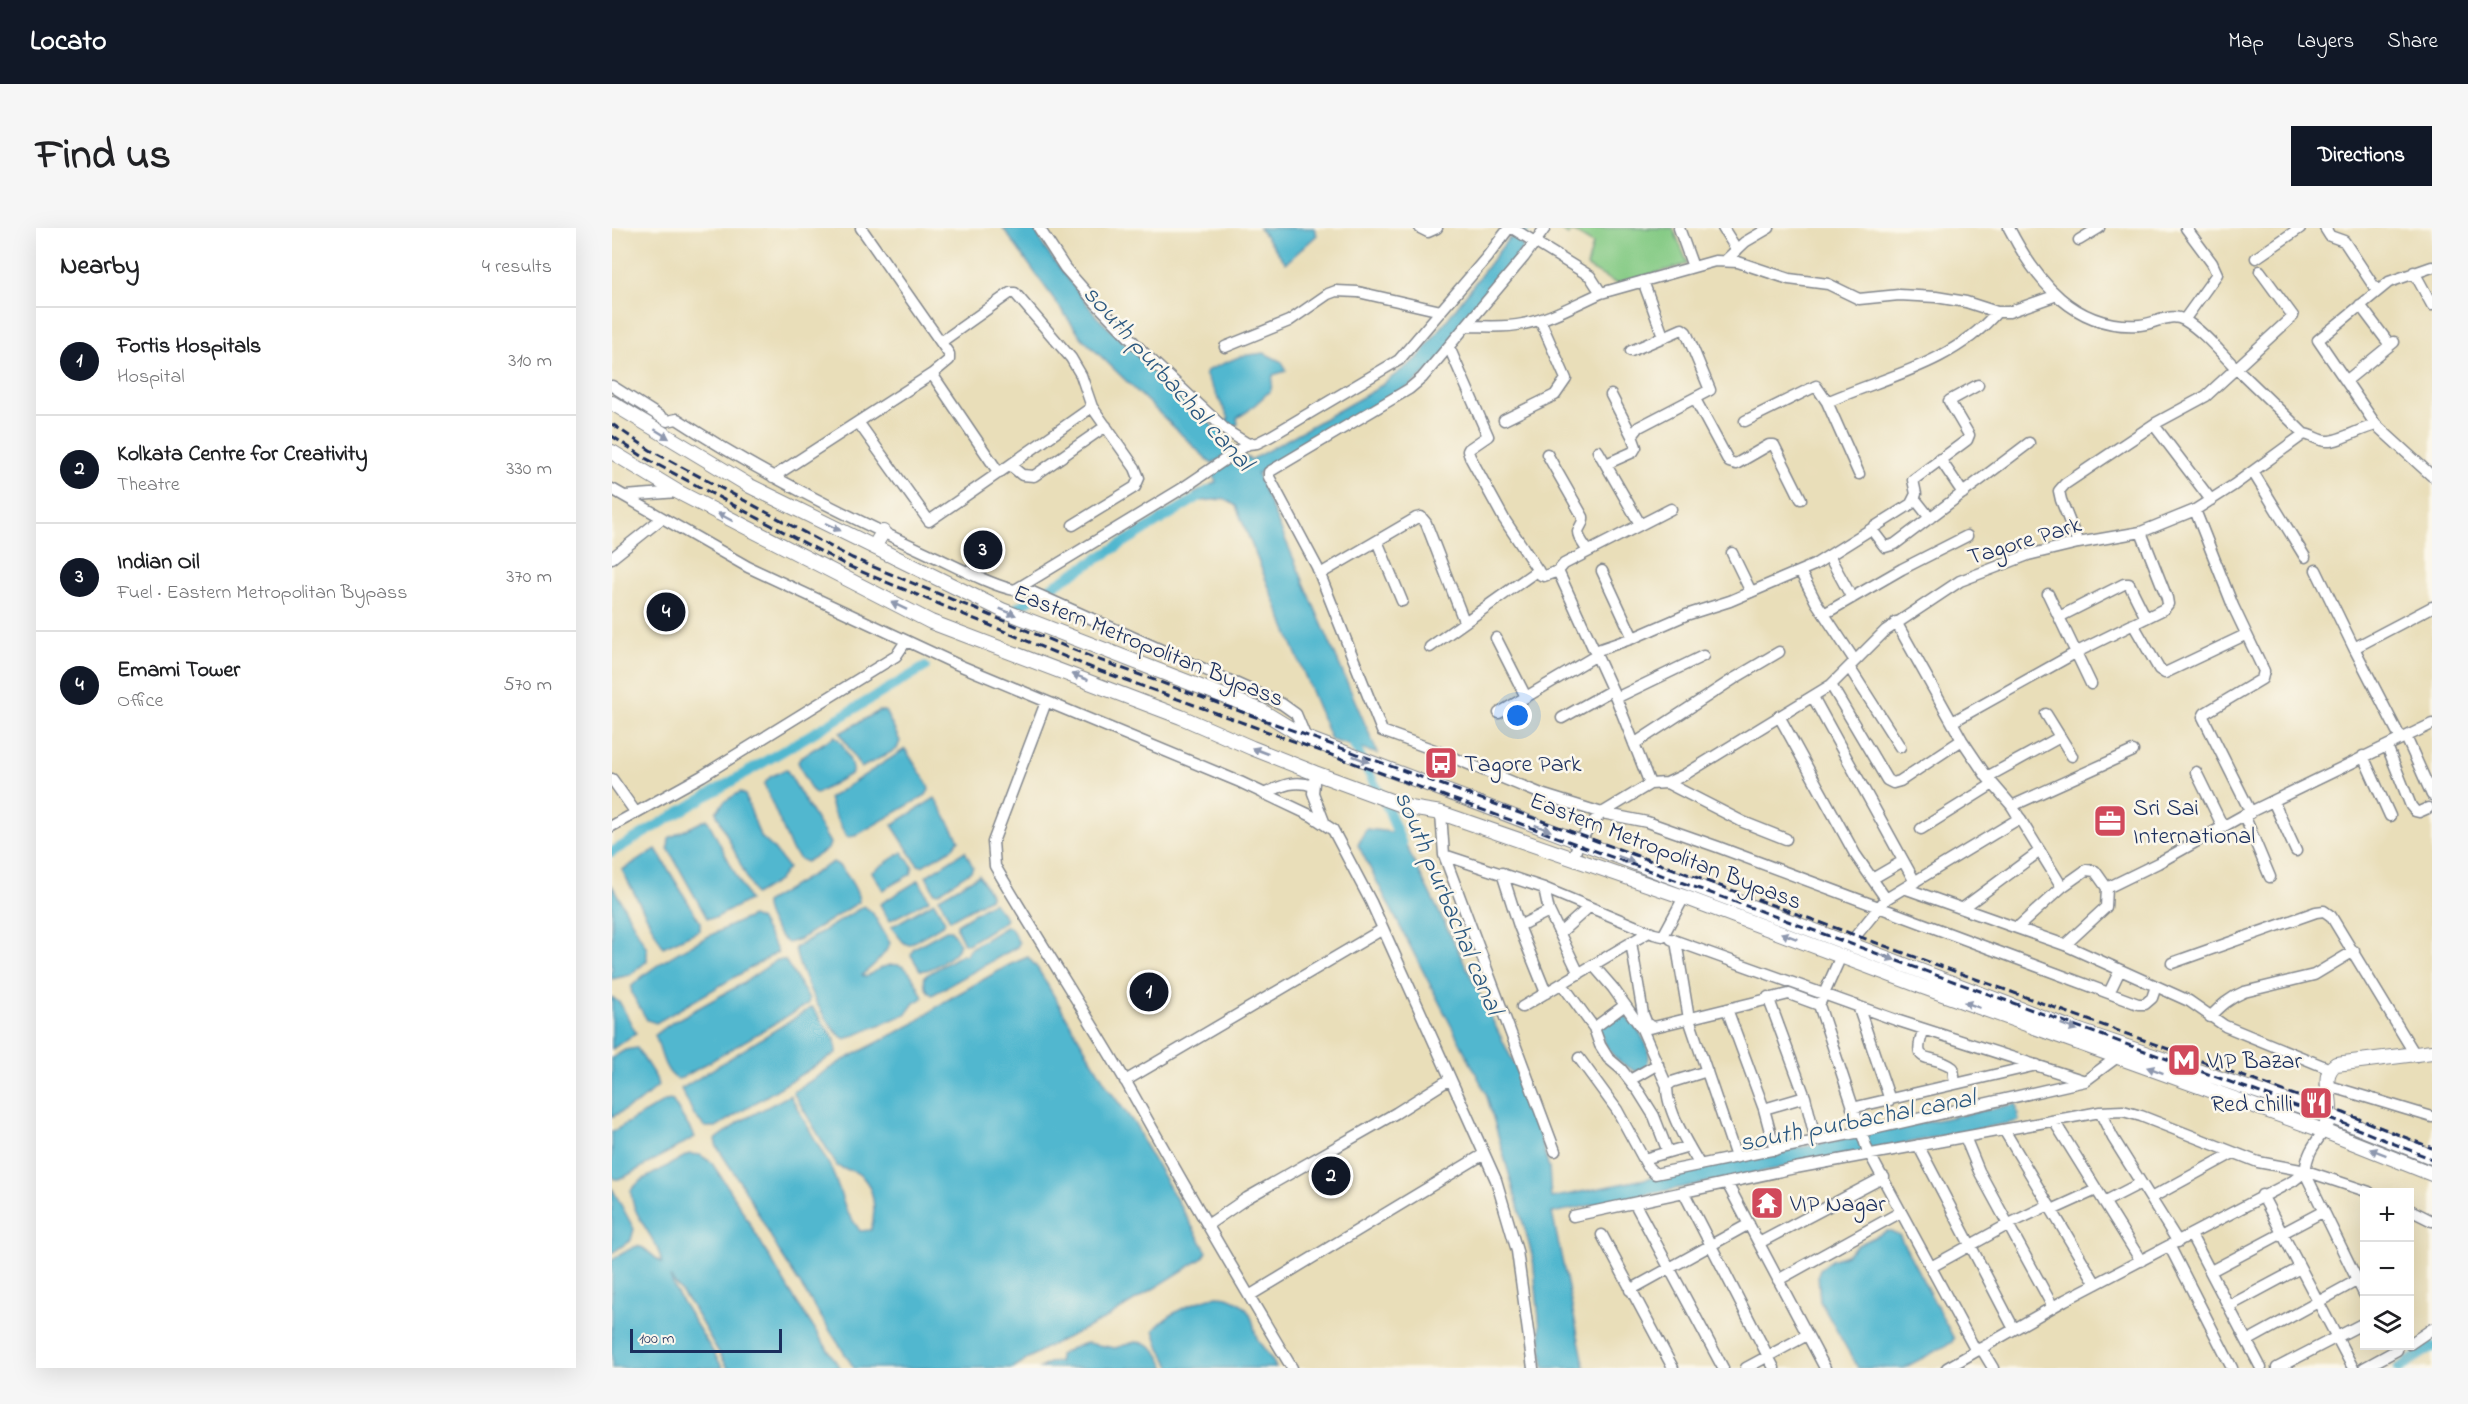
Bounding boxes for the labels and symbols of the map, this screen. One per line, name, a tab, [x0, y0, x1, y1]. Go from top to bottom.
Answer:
water label: south purbachal canal	[1073, 277, 1263, 483]
one-way arrow	[654, 428, 670, 439]
street label: Tagore Park	[1963, 508, 2087, 576]
one-way arrow	[716, 512, 733, 522]
one-way arrow	[824, 522, 841, 531]
pin: 3	[964, 528, 1003, 572]
street label: Eastern Metropolitan Bypass	[1007, 577, 1289, 719]
pin: 4	[646, 590, 686, 634]
one-way arrow	[890, 601, 907, 610]
one-way arrow	[999, 608, 1017, 617]
one-way arrow	[1071, 672, 1089, 682]
your location	[1503, 701, 1532, 730]
bus stop icon: Tagore Park	[1423, 745, 1459, 781]
one-way arrow	[1251, 746, 1269, 756]
place label: Tagore Park	[1464, 748, 1582, 783]
one-way arrow	[1352, 754, 1370, 764]
street label: Eastern Metropolitan Bypass	[1524, 784, 1806, 921]
water label: south purbachal canal	[1383, 786, 1513, 1023]
place label: Sri Sai International	[2133, 792, 2255, 855]
office icon: Sri Sai International	[2092, 803, 2128, 839]
one-way arrow	[1534, 824, 1552, 834]
one-way arrow	[1617, 855, 1635, 864]
one-way arrow	[1780, 931, 1798, 941]
one-way arrow	[1878, 953, 1896, 962]
pin: 1	[1130, 970, 1168, 1014]
one-way arrow	[1963, 999, 1981, 1009]
one-way arrow	[2060, 1022, 2078, 1032]
metro station icon: VIP Bazar	[2166, 1042, 2202, 1078]
place label: VIP Bazar	[2206, 1045, 2303, 1080]
one-way arrow	[2146, 1064, 2164, 1074]
water label: south purbachal canal	[1736, 1080, 1981, 1163]
restaurant icon: Red chilli	[2298, 1085, 2334, 1121]
place label: Red chilli	[2211, 1088, 2293, 1123]
one-way arrow	[2369, 1146, 2387, 1156]
pin: 2	[1312, 1154, 1350, 1198]
temple icon: VIP Nagar	[1749, 1185, 1785, 1221]
place label: VIP Nagar	[1789, 1188, 1886, 1223]
scale bar	[630, 1326, 782, 1354]

